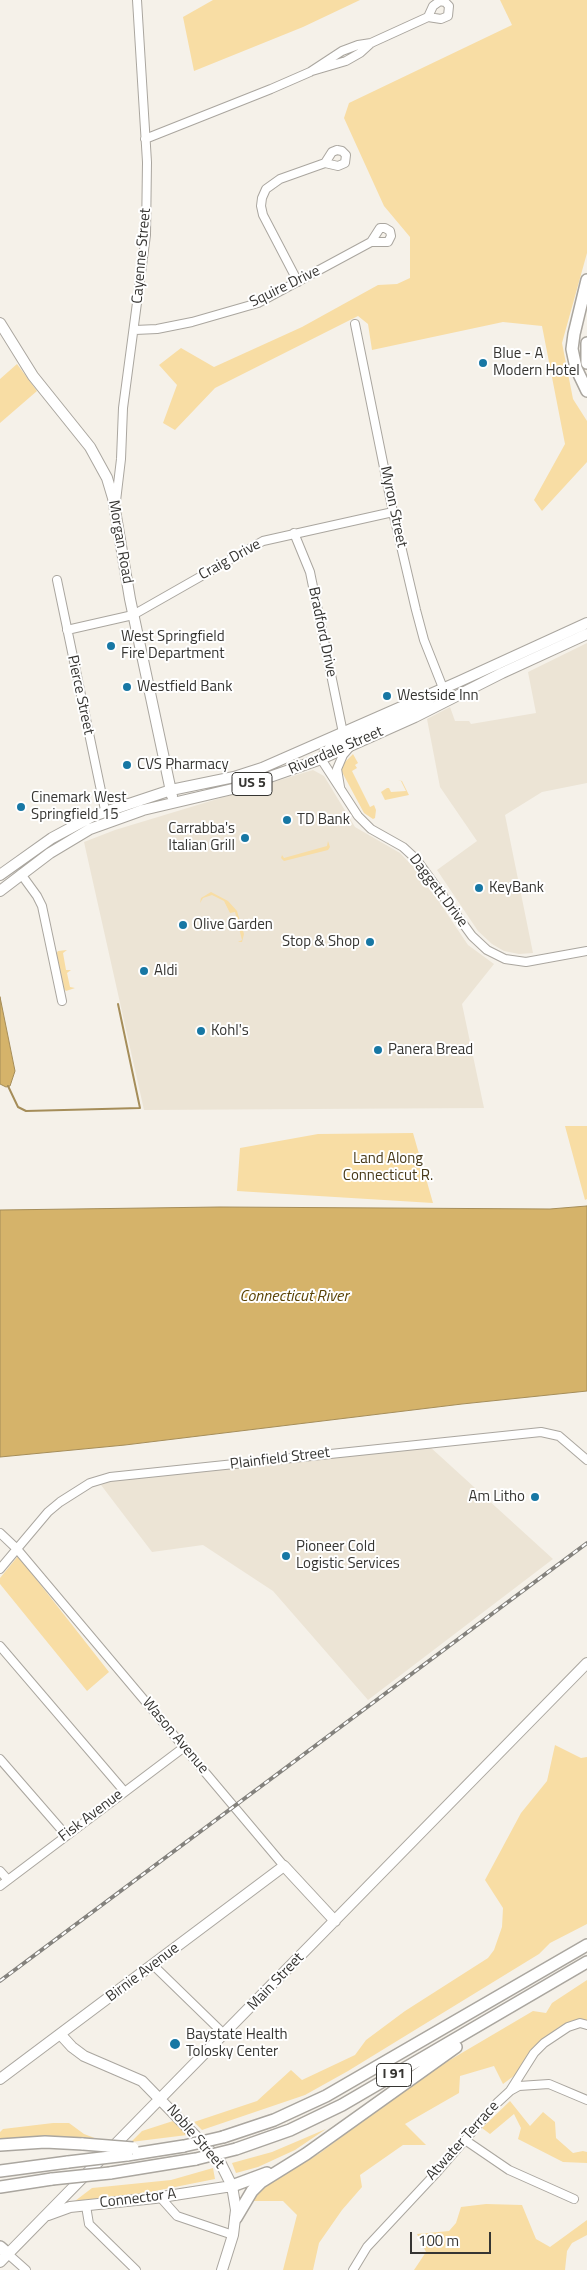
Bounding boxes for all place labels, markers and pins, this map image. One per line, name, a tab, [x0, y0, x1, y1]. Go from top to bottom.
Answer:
place label: Blue - A Modern Hotel	[493, 345, 580, 380]
marker: Blue - A Modern Hotel	[477, 357, 489, 369]
place label: West Springfield Fire Department	[121, 628, 225, 663]
marker: West Springfield Fire Department	[105, 640, 117, 652]
place label: Westfield Bank	[137, 678, 232, 696]
marker: Westfield Bank	[121, 681, 133, 693]
place label: Westside Inn	[397, 687, 479, 705]
marker: Westside Inn	[381, 690, 393, 702]
place label: CVS Pharmacy	[137, 756, 229, 774]
marker: CVS Pharmacy	[121, 759, 133, 771]
place label: Cinemark West Springfield 15	[31, 789, 127, 824]
marker: Cinemark West Springfield 15	[15, 801, 27, 813]
place label: TD Bank	[297, 811, 350, 829]
marker: TD Bank	[281, 814, 293, 826]
place label: Carrabba's Italian Grill	[168, 820, 235, 855]
marker: Carrabba's Italian Grill	[239, 832, 251, 844]
place label: KeyBank	[489, 879, 544, 897]
marker: KeyBank	[473, 882, 485, 894]
place label: Olive Garden	[193, 916, 273, 934]
marker: Olive Garden	[177, 919, 189, 931]
place label: Stop & Shop	[282, 933, 360, 951]
marker: Stop & Shop	[364, 936, 376, 948]
place label: Aldi	[154, 962, 178, 980]
marker: Aldi	[138, 965, 150, 977]
place label: Kohl's	[211, 1022, 249, 1040]
marker: Kohl's	[195, 1025, 207, 1037]
place label: Panera Bread	[388, 1041, 473, 1059]
marker: Panera Bread	[372, 1044, 384, 1056]
place label: Am Litho	[469, 1488, 525, 1506]
marker: Am Litho	[529, 1491, 541, 1503]
place label: Pioneer Cold Logistic Services	[296, 1538, 400, 1573]
marker: Pioneer Cold Logistic Services	[280, 1550, 292, 1562]
place label: Baystate Health Tolosky Center	[186, 2026, 288, 2061]
marker: Baystate Health Tolosky Center	[168, 2037, 182, 2051]

